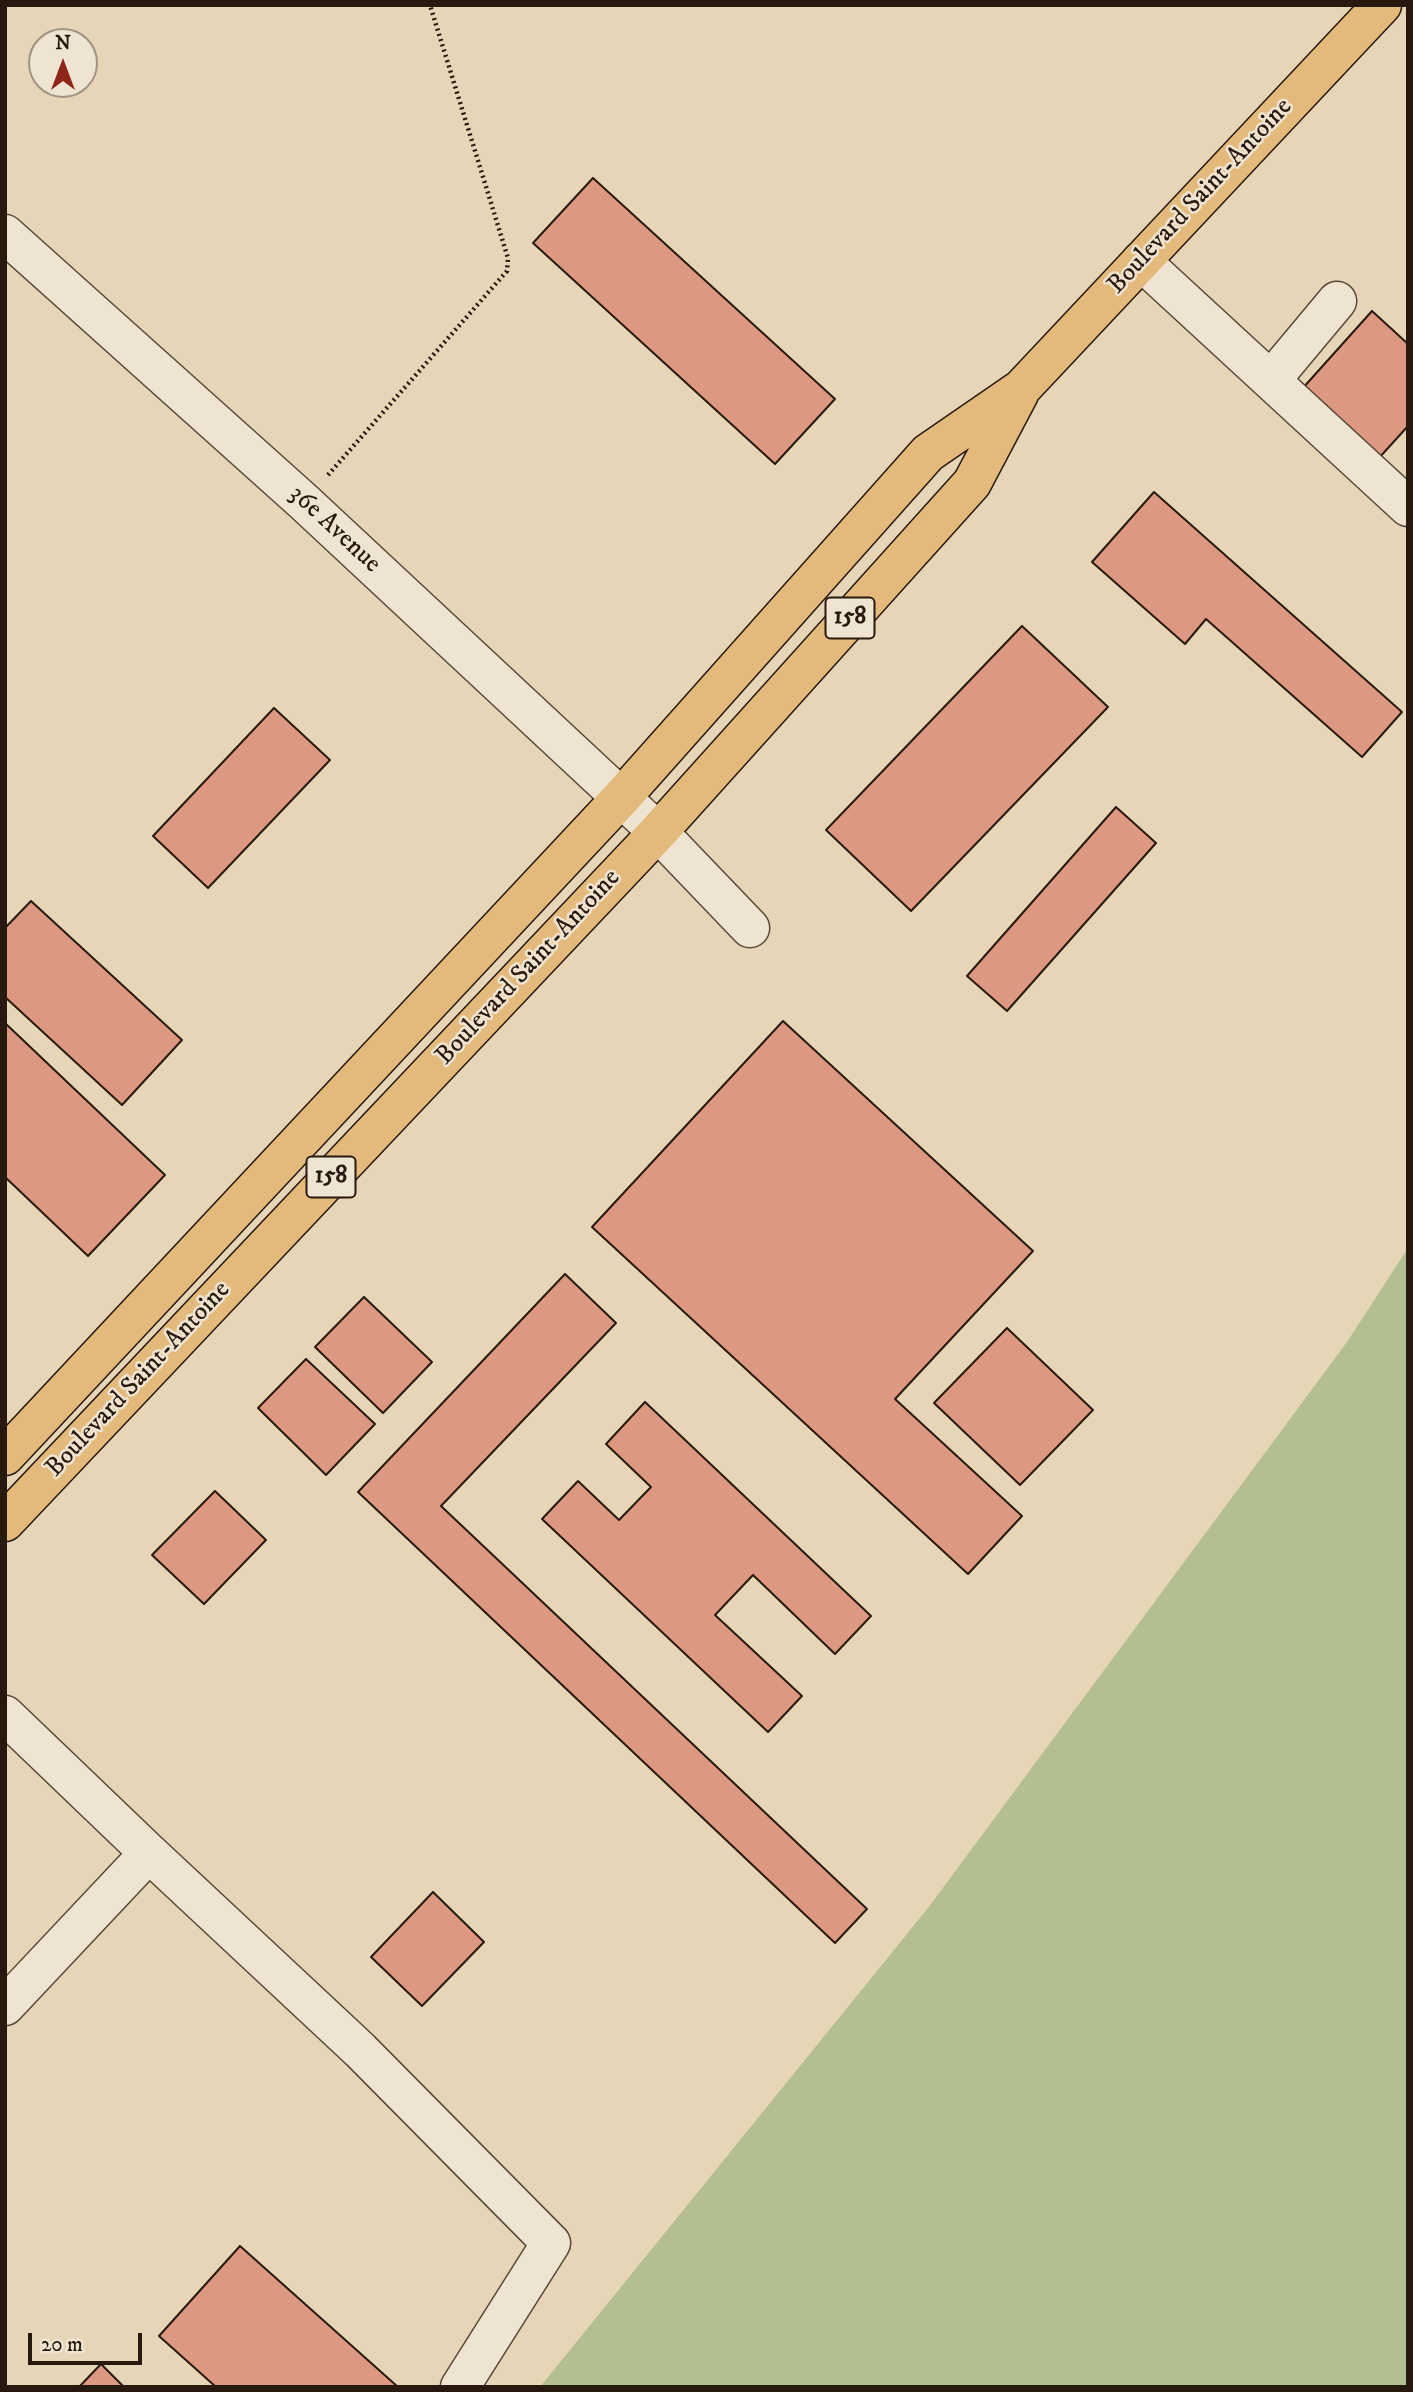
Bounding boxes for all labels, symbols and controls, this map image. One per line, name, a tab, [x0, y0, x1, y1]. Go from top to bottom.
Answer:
north arrow	[28, 28, 98, 98]
text: N	[55, 32, 71, 55]
street label: Boulevard Saint-Antoine	[1102, 93, 1300, 301]
street label: 36e Avenue	[281, 480, 387, 580]
road number: 158	[826, 598, 874, 638]
street label: Boulevard Saint-Antoine	[430, 864, 628, 1072]
road number: 158	[306, 1156, 356, 1198]
street label: Boulevard Saint-Antoine	[40, 1276, 238, 1484]
scale bar	[32, 2318, 145, 2362]
text: 20 m	[41, 2332, 83, 2358]

